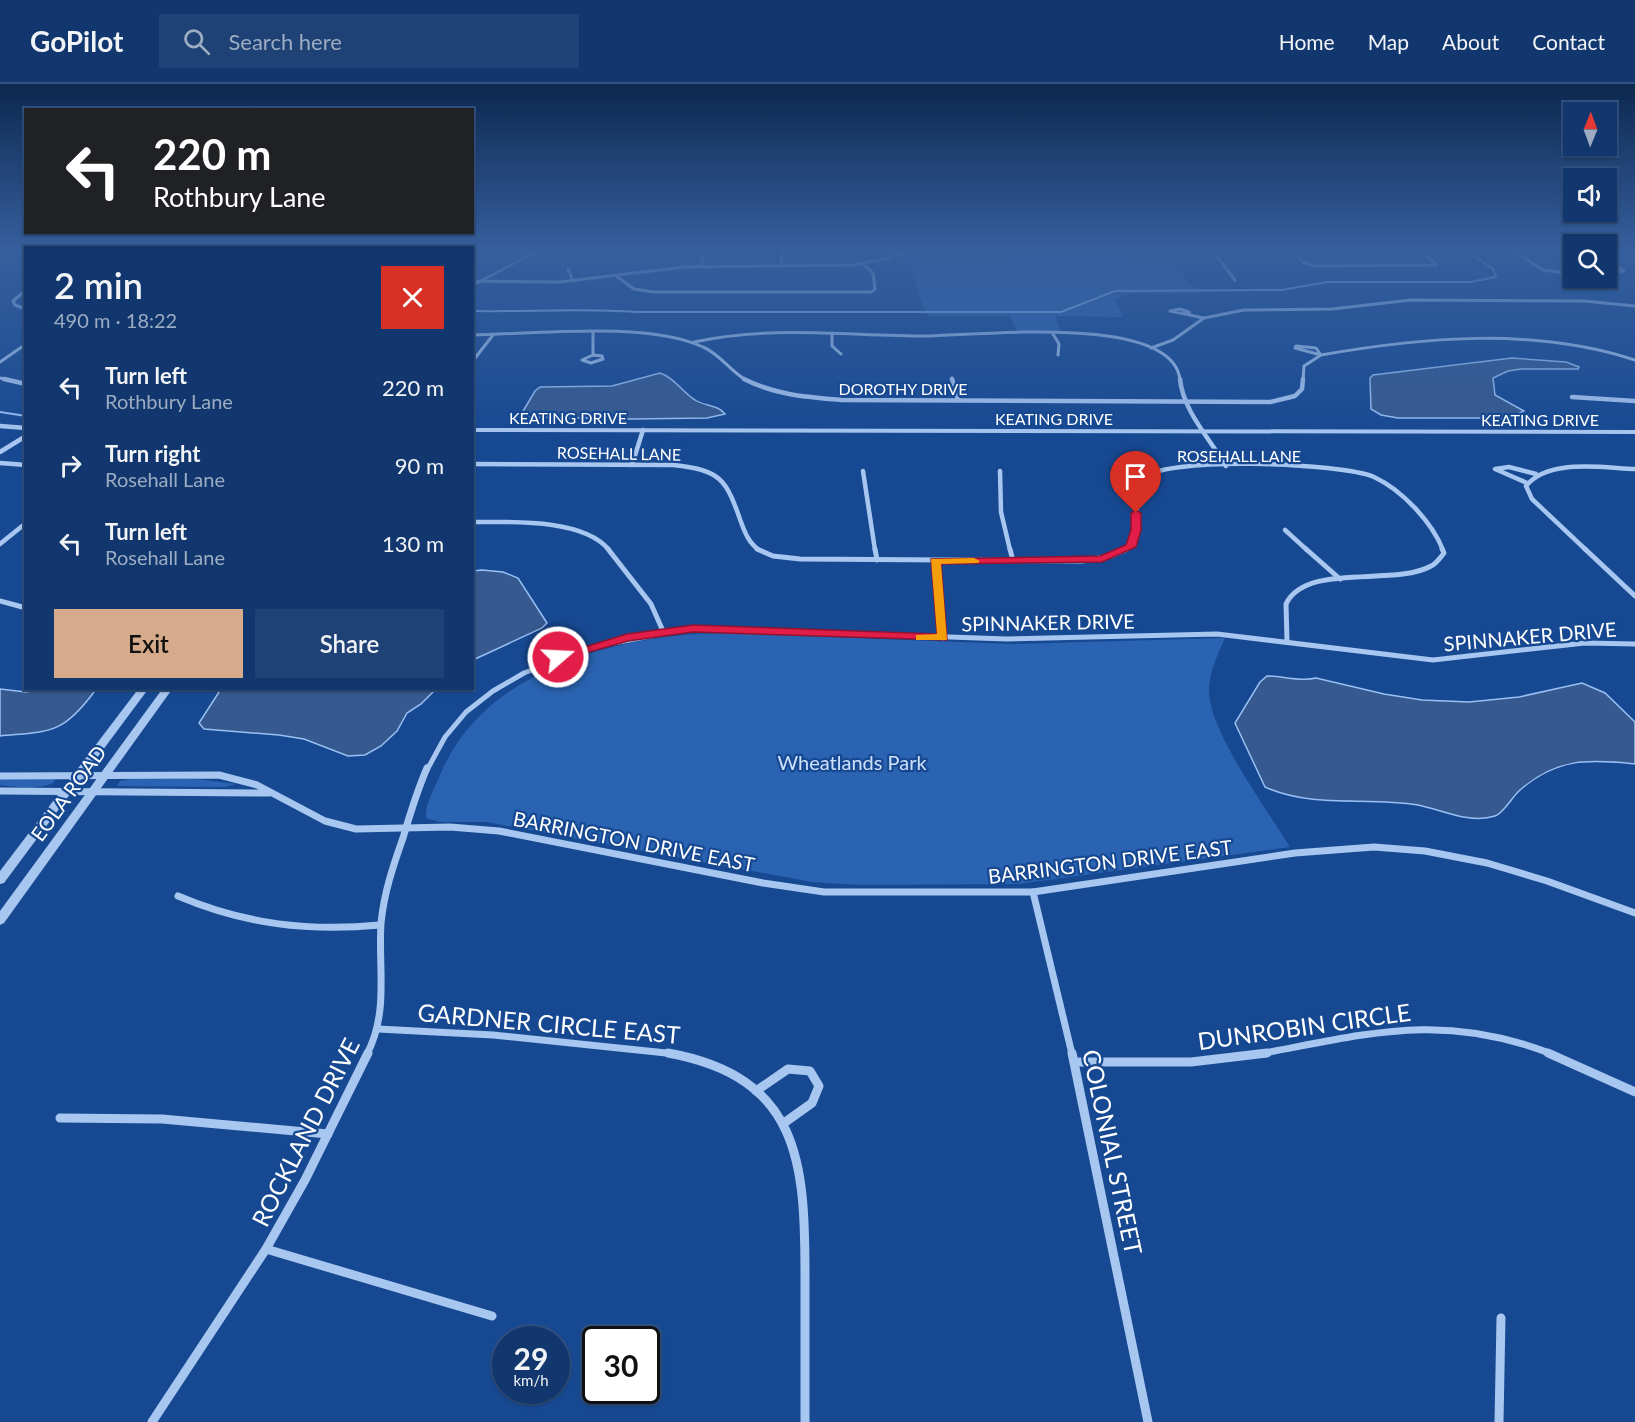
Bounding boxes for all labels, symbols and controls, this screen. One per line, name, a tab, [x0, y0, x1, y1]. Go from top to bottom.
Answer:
search box	[159, 14, 579, 68]
text: GoPilot	[30, 24, 123, 58]
icon: search	[180, 25, 213, 58]
text: Search here	[228, 28, 342, 55]
text: Home	[1279, 29, 1335, 54]
text: Map	[1368, 29, 1409, 54]
text: About	[1442, 29, 1499, 54]
text: Contact	[1532, 29, 1605, 54]
north arrow	[1563, 102, 1617, 156]
map controls	[1563, 102, 1617, 288]
text: 220 m	[153, 129, 271, 179]
icon: left	[54, 132, 132, 210]
button: sound	[1563, 168, 1617, 222]
text: Rothbury Lane	[153, 180, 326, 213]
button: search	[1563, 234, 1617, 288]
text: 2 min	[54, 263, 143, 307]
button: close	[381, 266, 444, 329]
text: 490 m · 18:22	[54, 308, 177, 332]
text: Turn left	[105, 362, 187, 389]
icon: left	[54, 371, 87, 404]
text: 220 m	[382, 374, 444, 401]
street label: DOROTHY DRIVE	[838, 379, 968, 398]
text: Rothbury Lane	[105, 389, 233, 413]
street label: KEATING DRIVE	[509, 408, 627, 427]
street label: KEATING DRIVE	[995, 409, 1113, 428]
street label: KEATING DRIVE	[1481, 410, 1599, 429]
text: Turn right	[105, 440, 200, 467]
street label: ROSEHALL LANE	[557, 442, 681, 464]
street label: ROSEHALL LANE	[1177, 446, 1301, 465]
icon: right	[54, 449, 87, 482]
pin	[1110, 451, 1161, 513]
text: 90 m	[395, 452, 444, 479]
icon: arrive	[1119, 460, 1152, 493]
text: Rosehall Lane	[105, 467, 225, 491]
text: Turn left	[105, 518, 187, 545]
icon: left	[54, 527, 87, 560]
text: 130 m	[382, 530, 444, 557]
text: Rosehall Lane	[105, 545, 225, 569]
street label: SPINNAKER DRIVE	[961, 608, 1135, 636]
button: Exit	[54, 609, 243, 678]
button: Share	[255, 609, 444, 678]
street label: SPINNAKER DRIVE	[1443, 616, 1617, 656]
position arrow	[526, 625, 590, 689]
street label: EOLA ROAD	[25, 741, 111, 845]
park label: Wheatlands Park	[777, 750, 927, 774]
street label: BARRINGTON DRIVE EAST	[511, 806, 757, 876]
street label: BARRINGTON DRIVE EAST	[987, 834, 1234, 888]
street label: GARDNER CIRCLE EAST	[416, 997, 682, 1049]
street label: DUNROBIN CIRCLE	[1196, 997, 1412, 1055]
street label: ROCKLAND DRIVE	[245, 1033, 365, 1231]
street label: COLONIAL STREET	[1077, 1047, 1149, 1257]
speed limit sign: 30	[582, 1326, 660, 1404]
text: 29	[514, 1340, 548, 1376]
text: km/h	[513, 1371, 549, 1389]

